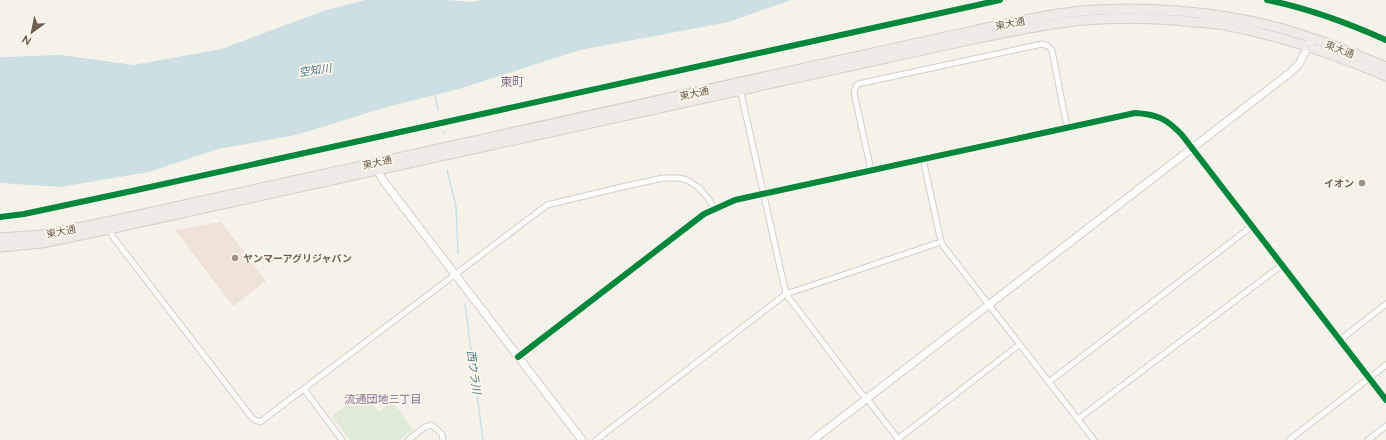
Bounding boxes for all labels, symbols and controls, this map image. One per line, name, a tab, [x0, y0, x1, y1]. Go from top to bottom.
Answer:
north arrow	[12, 12, 52, 52]
street label: 東大通	[994, 15, 1026, 32]
text: N	[20, 32, 34, 48]
street label: 東大通	[1324, 39, 1356, 60]
water label: 空知川	[298, 62, 333, 79]
district label: 東町	[500, 75, 524, 89]
street label: 東大通	[678, 85, 710, 102]
street label: 東大通	[361, 154, 393, 171]
place label: イオン	[1324, 178, 1354, 189]
marker: イオン	[1357, 178, 1367, 188]
street label: 東大通	[45, 223, 77, 240]
marker: ヤンマーアグリジャパン	[230, 253, 240, 263]
place label: ヤンマーアグリジャパン	[243, 253, 352, 264]
water label: 西ウラ川	[464, 349, 483, 396]
district label: 流通団地三丁目	[345, 393, 422, 406]

